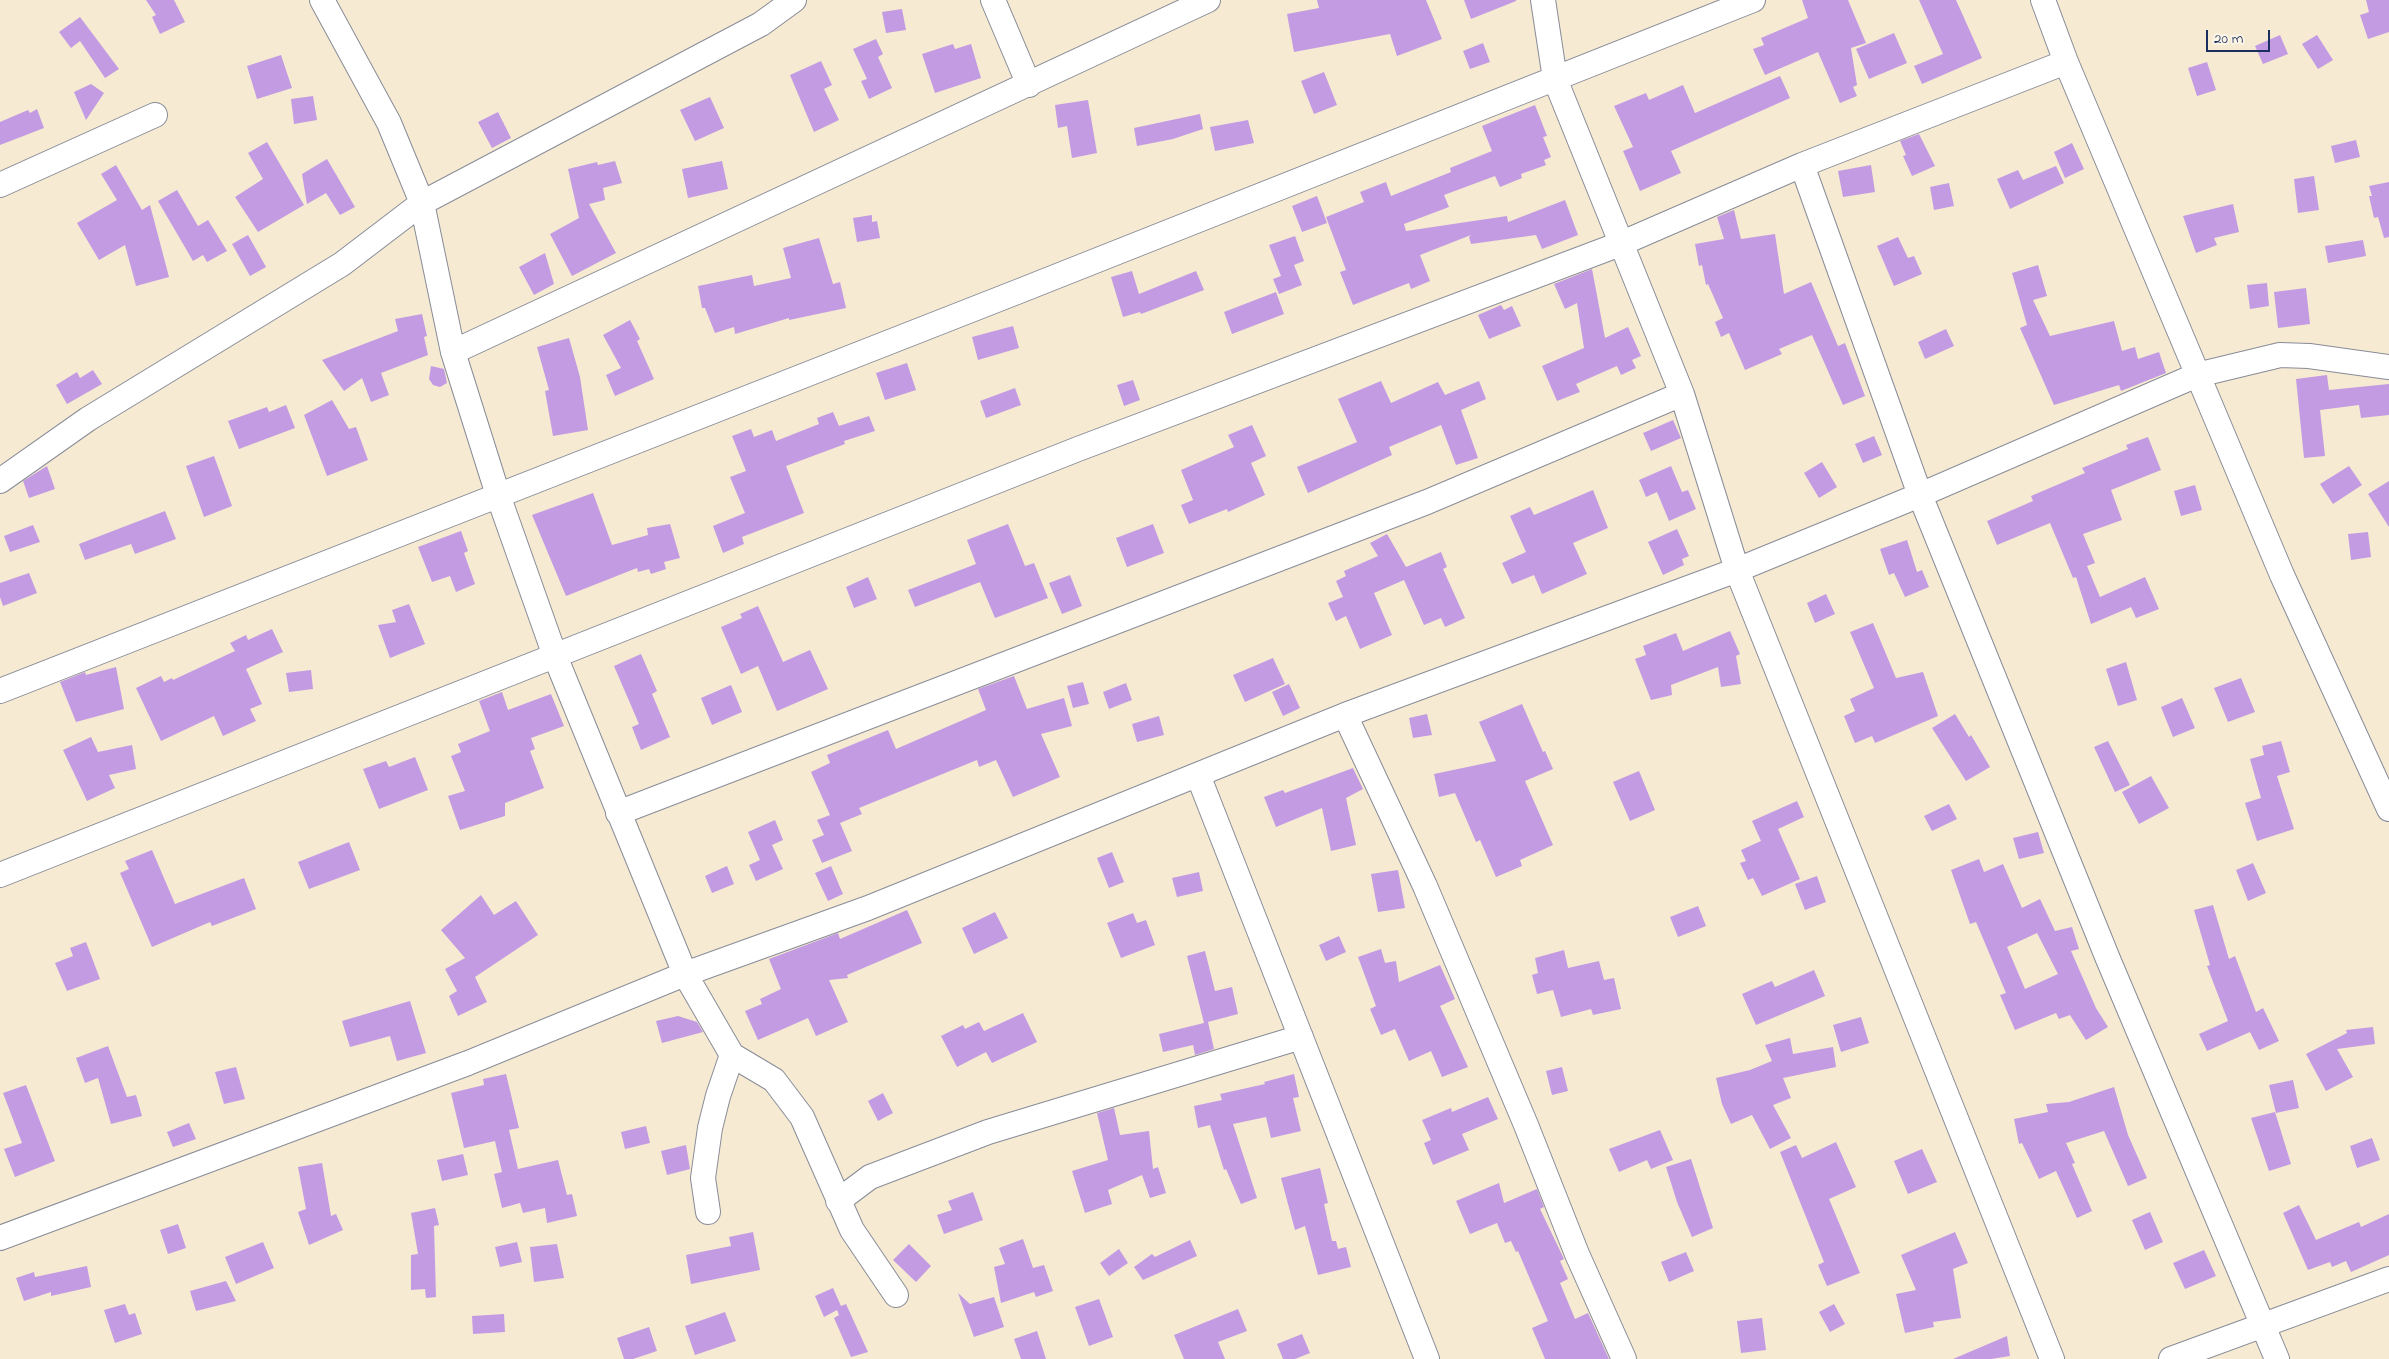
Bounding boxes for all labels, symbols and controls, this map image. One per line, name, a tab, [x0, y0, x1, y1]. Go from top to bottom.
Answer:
scale bar	[2209, 20, 2273, 52]
text: 20 m	[2214, 28, 2243, 50]

